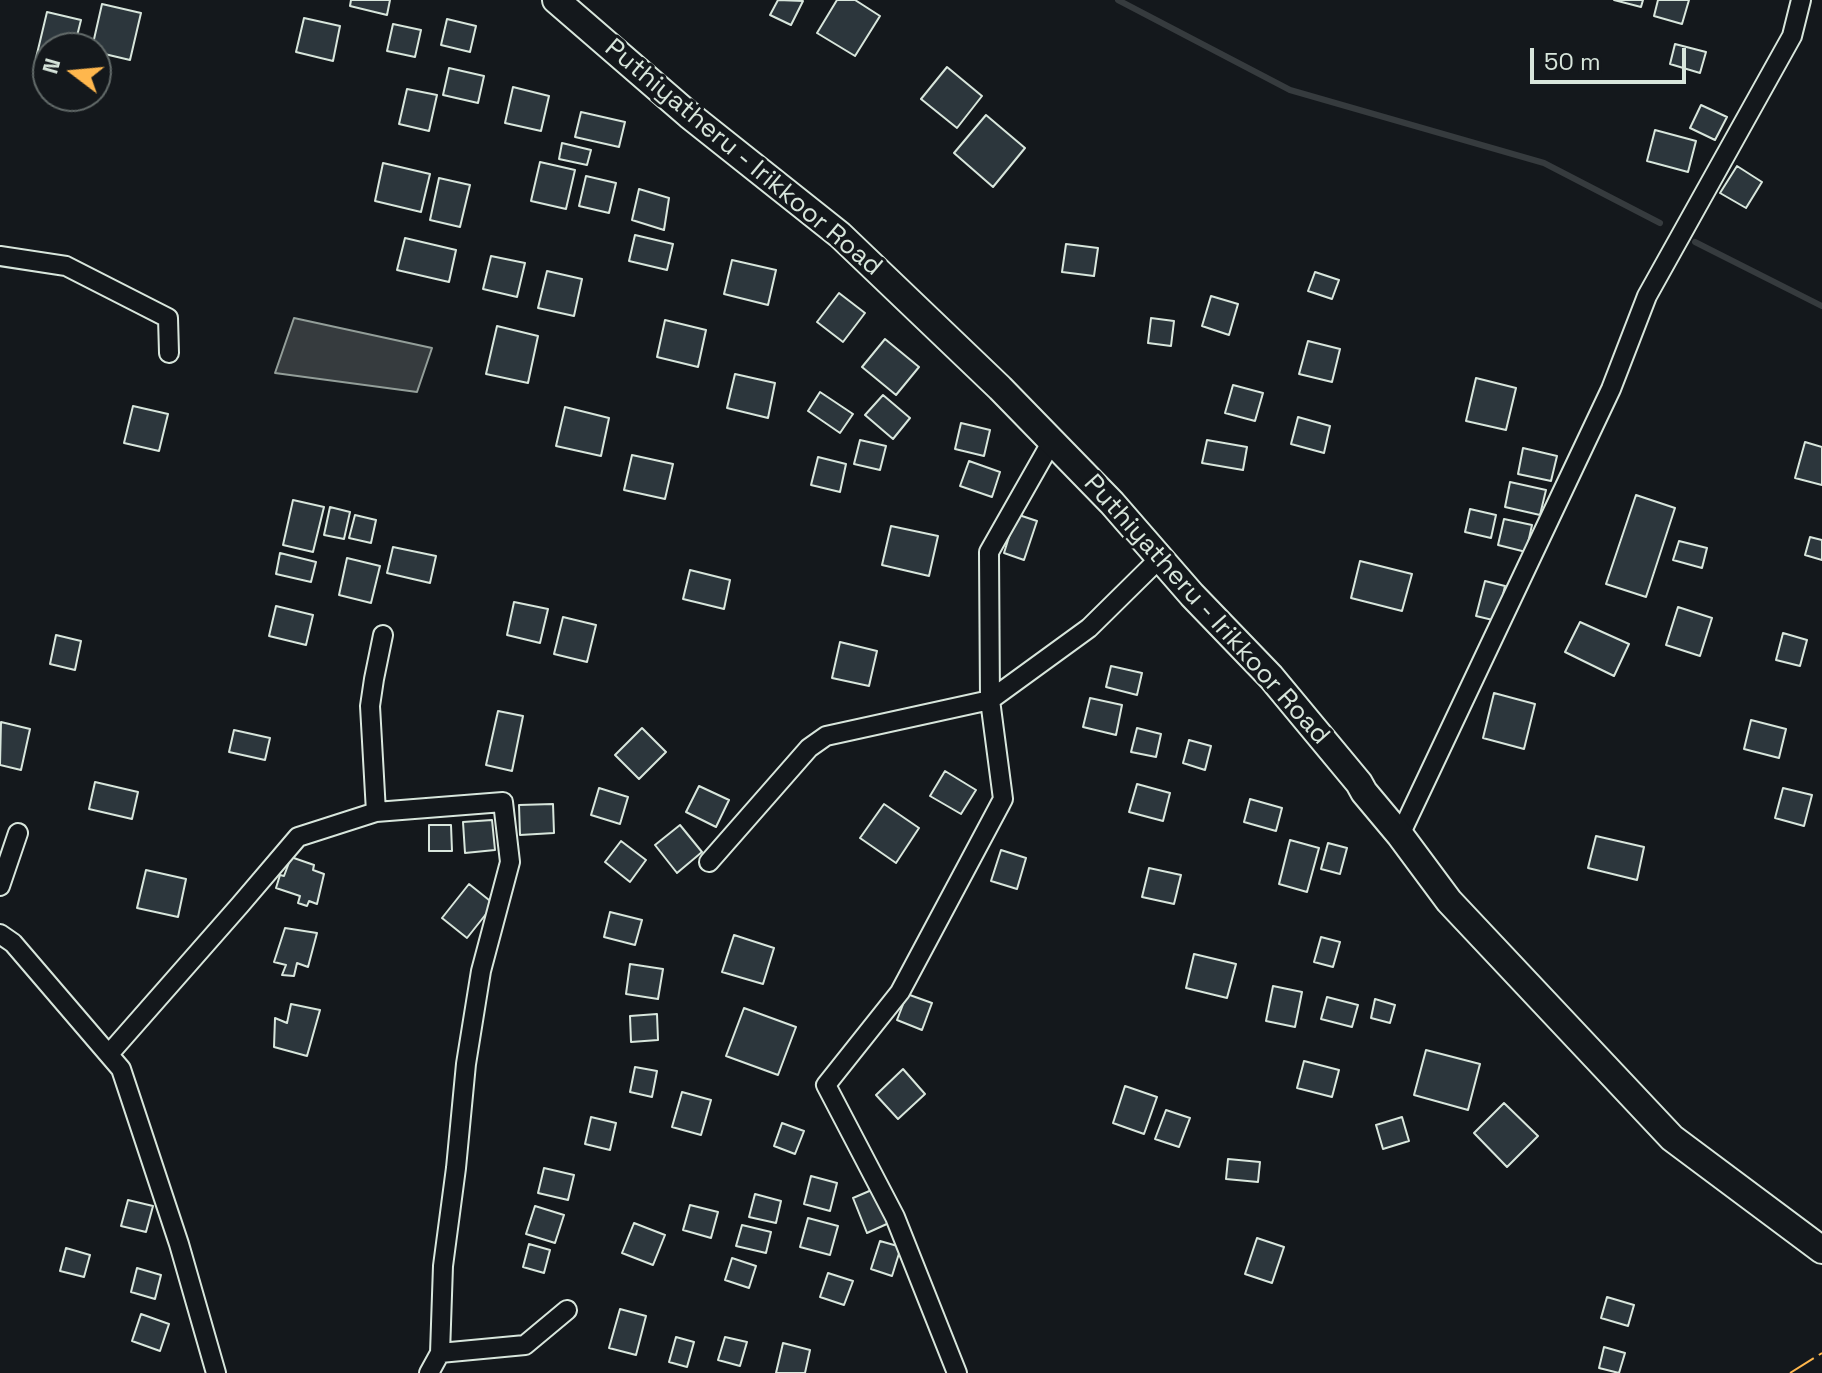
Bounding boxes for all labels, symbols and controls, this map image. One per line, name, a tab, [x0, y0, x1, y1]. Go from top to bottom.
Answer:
north arrow	[32, 32, 112, 112]
scale bar	[1534, 32, 1690, 82]
street label: Puthiyatheru - Irikkoor Road	[598, 33, 888, 283]
text: 50 m	[1544, 46, 1601, 77]
text: N	[35, 55, 66, 77]
street label: Puthiyatheru - Irikkoor Road	[1077, 469, 1335, 751]

